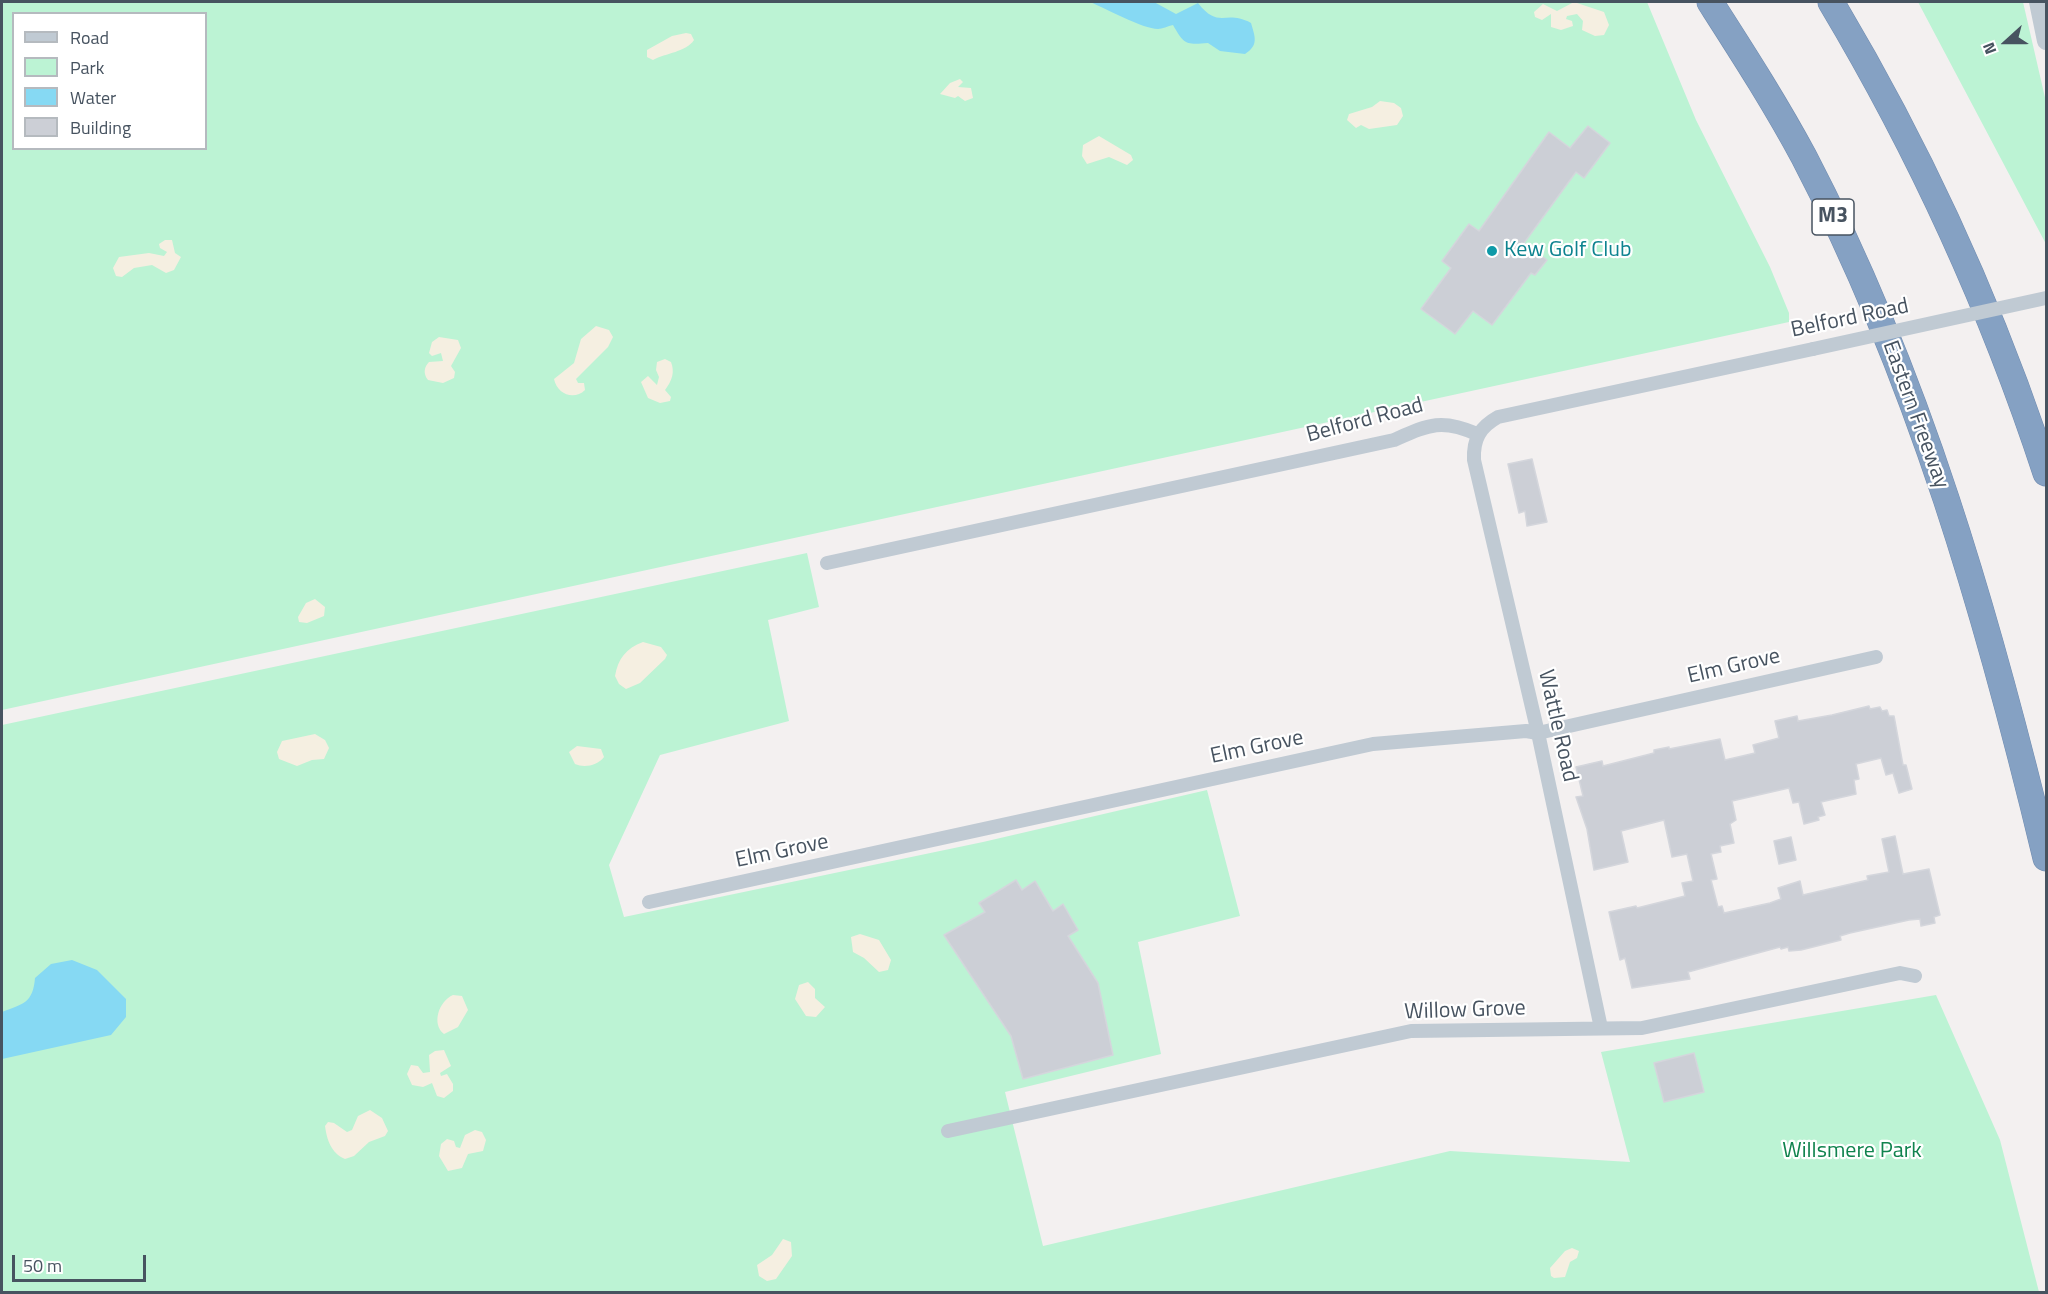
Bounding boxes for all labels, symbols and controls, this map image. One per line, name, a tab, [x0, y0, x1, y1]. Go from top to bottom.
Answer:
legend	[12, 12, 207, 150]
north arrow	[1976, 12, 2036, 72]
text: Road	[70, 24, 109, 51]
text: N	[1976, 39, 2002, 58]
text: Park	[70, 54, 104, 81]
text: Water	[70, 84, 116, 111]
text: Building	[70, 114, 131, 141]
road number: M3	[1812, 199, 1854, 235]
place label: Kew Golf Club	[1504, 238, 1631, 264]
marker: Kew Golf Club	[1485, 244, 1499, 258]
street label: Belford Road	[1789, 294, 1911, 344]
street label: Eastern Freeway	[1876, 338, 1954, 492]
street label: Belford Road	[1304, 393, 1426, 449]
street label: Elm Grove	[1685, 644, 1783, 690]
street label: Wattle Road	[1531, 667, 1583, 785]
street label: Elm Grove	[1208, 725, 1306, 771]
street label: Elm Grove	[733, 829, 831, 875]
street label: Willow Grove	[1404, 996, 1526, 1026]
park label: Willsmere Park	[1782, 1139, 1922, 1165]
scale bar	[15, 1243, 148, 1281]
text: 50 m	[23, 1252, 62, 1279]

